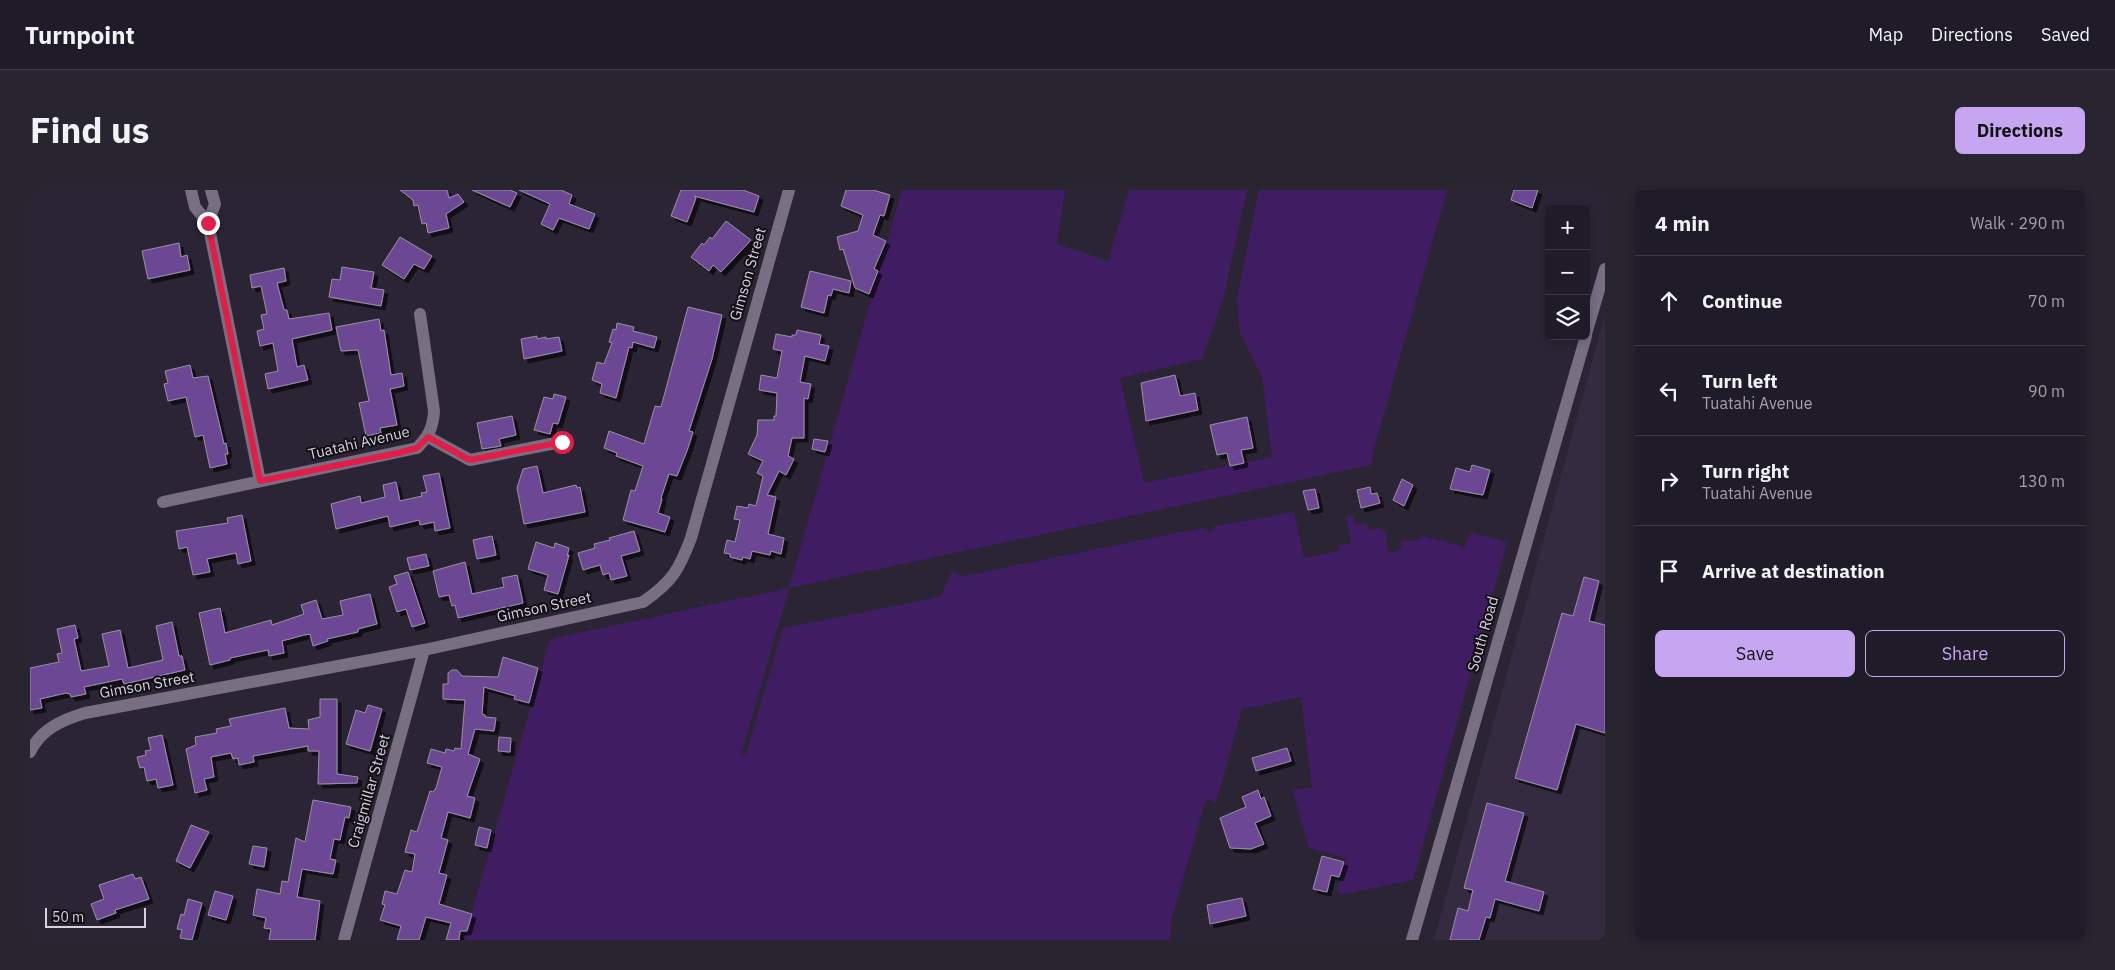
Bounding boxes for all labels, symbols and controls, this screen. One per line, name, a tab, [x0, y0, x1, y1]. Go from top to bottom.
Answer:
text: Turnpoint	[25, 19, 135, 51]
text: Map	[1868, 23, 1903, 46]
text: Directions	[1931, 23, 2013, 46]
text: Saved	[2041, 23, 2090, 46]
text: Find us	[30, 107, 149, 153]
button: Directions	[1955, 107, 2085, 154]
map controls	[1545, 205, 1590, 340]
button: +	[1545, 205, 1590, 250]
text: 4 min	[1655, 209, 1710, 237]
route end	[197, 212, 220, 235]
text: Walk · 290 m	[1970, 213, 2065, 233]
street label: Gimson Street	[725, 225, 770, 323]
button: −	[1545, 250, 1590, 295]
icon: ahead	[1655, 287, 1683, 315]
text: Continue	[1702, 289, 1782, 313]
text: 70 m	[2028, 291, 2065, 311]
button: layers	[1545, 295, 1590, 340]
text: Turn left	[1702, 369, 1778, 393]
icon: left	[1655, 377, 1683, 405]
text: 90 m	[2028, 381, 2065, 401]
text: Tuatahi Avenue	[1702, 393, 1812, 413]
street label: Tuatahi Avenue	[306, 422, 411, 463]
route start	[551, 431, 574, 454]
text: Turn right	[1702, 459, 1789, 483]
icon: right	[1655, 467, 1683, 495]
text: 130 m	[2018, 471, 2065, 491]
text: Tuatahi Avenue	[1702, 483, 1812, 503]
icon: arrive	[1655, 557, 1683, 585]
text: Arrive at destination	[1702, 559, 1885, 583]
street label: Gimson Street	[495, 587, 593, 626]
street label: South Road	[1463, 594, 1502, 674]
button: Save	[1655, 630, 1855, 677]
button: Share	[1865, 630, 2065, 677]
street label: Gimson Street	[98, 667, 196, 702]
street label: Craigmillar Street	[343, 732, 394, 850]
scale bar	[45, 905, 146, 928]
text: 50 m	[52, 908, 84, 926]

